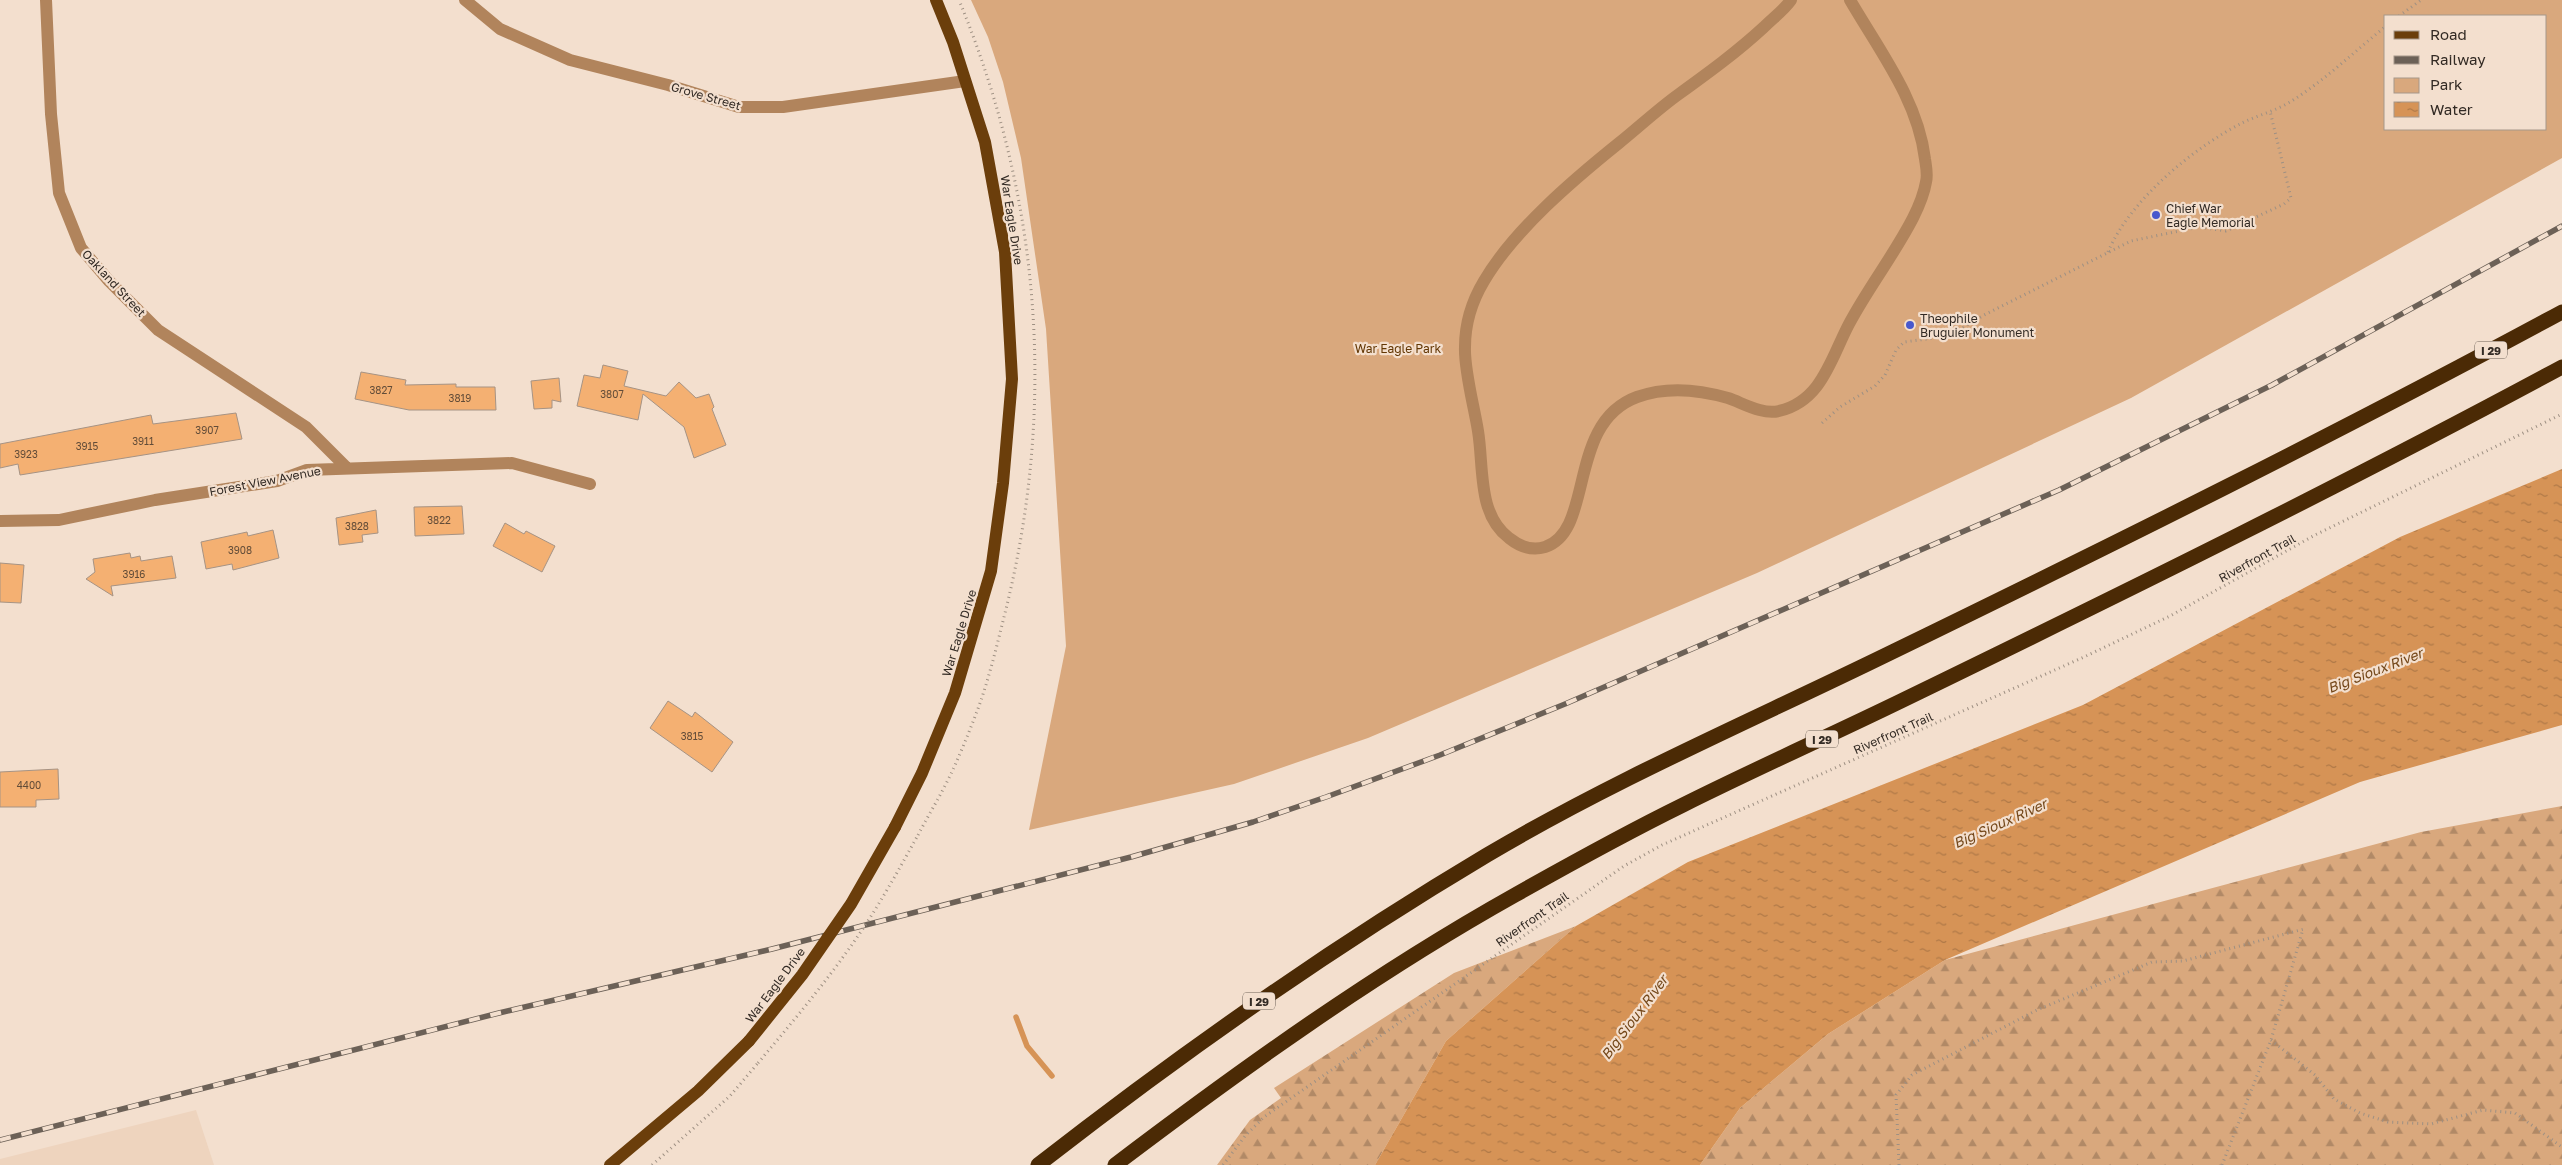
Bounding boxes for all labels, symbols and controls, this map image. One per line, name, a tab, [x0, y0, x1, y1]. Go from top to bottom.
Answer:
legend	[2384, 15, 2547, 130]
text: Road	[2430, 25, 2467, 43]
text: Railway	[2430, 50, 2486, 68]
text: Park	[2430, 75, 2463, 93]
street label: Grove Street	[669, 79, 743, 113]
text: Water	[2430, 100, 2473, 118]
street label: War Eagle Drive	[998, 174, 1026, 266]
place label: Chief War Eagle Memorial	[2166, 201, 2255, 230]
marker: Chief War Eagle Memorial	[2150, 209, 2162, 221]
street label: Oakland Street	[79, 246, 149, 320]
place label: Theophile Bruguier Monument	[1920, 311, 2034, 340]
marker: Theophile Bruguier Monument	[1904, 319, 1916, 331]
park label: War Eagle Park	[1355, 341, 1441, 356]
road number: I 29	[2475, 342, 2507, 358]
house number: 3827	[369, 384, 393, 396]
house number: 3807	[600, 388, 624, 400]
house number: 3819	[449, 392, 471, 404]
house number: 3907	[195, 424, 219, 436]
house number: 3911	[132, 435, 154, 447]
house number: 3915	[76, 440, 98, 452]
house number: 3923	[14, 448, 38, 460]
street label: Forest View Avenue	[208, 463, 322, 499]
house number: 3822	[427, 514, 451, 526]
house number: 3828	[345, 520, 369, 532]
street label: Riverfront Trail	[2216, 531, 2298, 585]
house number: 3908	[228, 544, 252, 556]
house number: 3916	[123, 568, 145, 580]
street label: War Eagle Drive	[939, 588, 979, 678]
water label: Big Sioux River	[2325, 643, 2427, 696]
street label: Riverfront Trail	[1851, 709, 1935, 757]
house number: 3815	[681, 730, 703, 742]
road number: I 29	[1806, 731, 1838, 748]
house number: 4400	[17, 779, 41, 791]
water label: Big Sioux River	[1951, 794, 2052, 851]
street label: Riverfront Trail	[1493, 888, 1572, 950]
street label: War Eagle Drive	[742, 944, 808, 1026]
water label: Big Sioux River	[1597, 970, 1673, 1062]
road number: I 29	[1243, 992, 1275, 1009]

